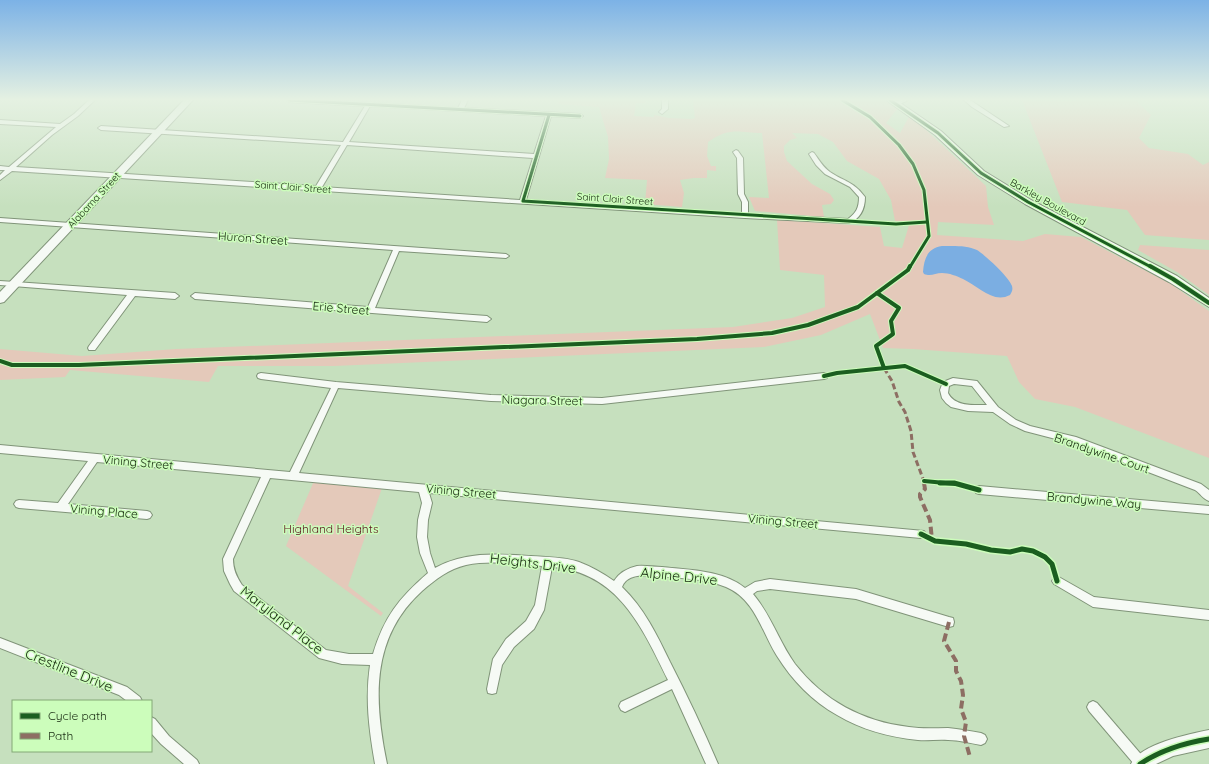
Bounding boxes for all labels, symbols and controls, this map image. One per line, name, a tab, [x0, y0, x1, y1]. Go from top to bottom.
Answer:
street label: Alabama Street	[65, 169, 124, 231]
street label: Barkley Boulevard	[1008, 176, 1088, 228]
street label: Saint Clair Street	[254, 178, 332, 196]
street label: Saint Clair Street	[576, 190, 654, 208]
street label: Huron Street	[218, 228, 288, 248]
street label: Erie Street	[312, 298, 370, 318]
street label: Niagara Street	[501, 392, 583, 408]
street label: Brandywine Court	[1052, 430, 1152, 476]
street label: Vining Street	[102, 451, 174, 473]
street label: Vining Street	[425, 480, 497, 502]
street label: Brandywine Way	[1046, 488, 1142, 512]
street label: Vining Place	[70, 501, 139, 521]
street label: Vining Street	[747, 510, 819, 532]
park label: Highland Heights	[283, 521, 379, 536]
street label: Heights Drive	[489, 549, 577, 577]
street label: Alpine Drive	[640, 563, 718, 589]
street label: Maryland Place	[237, 582, 327, 658]
street label: Crestline Drive	[22, 644, 116, 696]
legend	[12, 700, 152, 752]
text: Cycle path	[48, 708, 107, 723]
text: Path	[48, 728, 73, 743]

